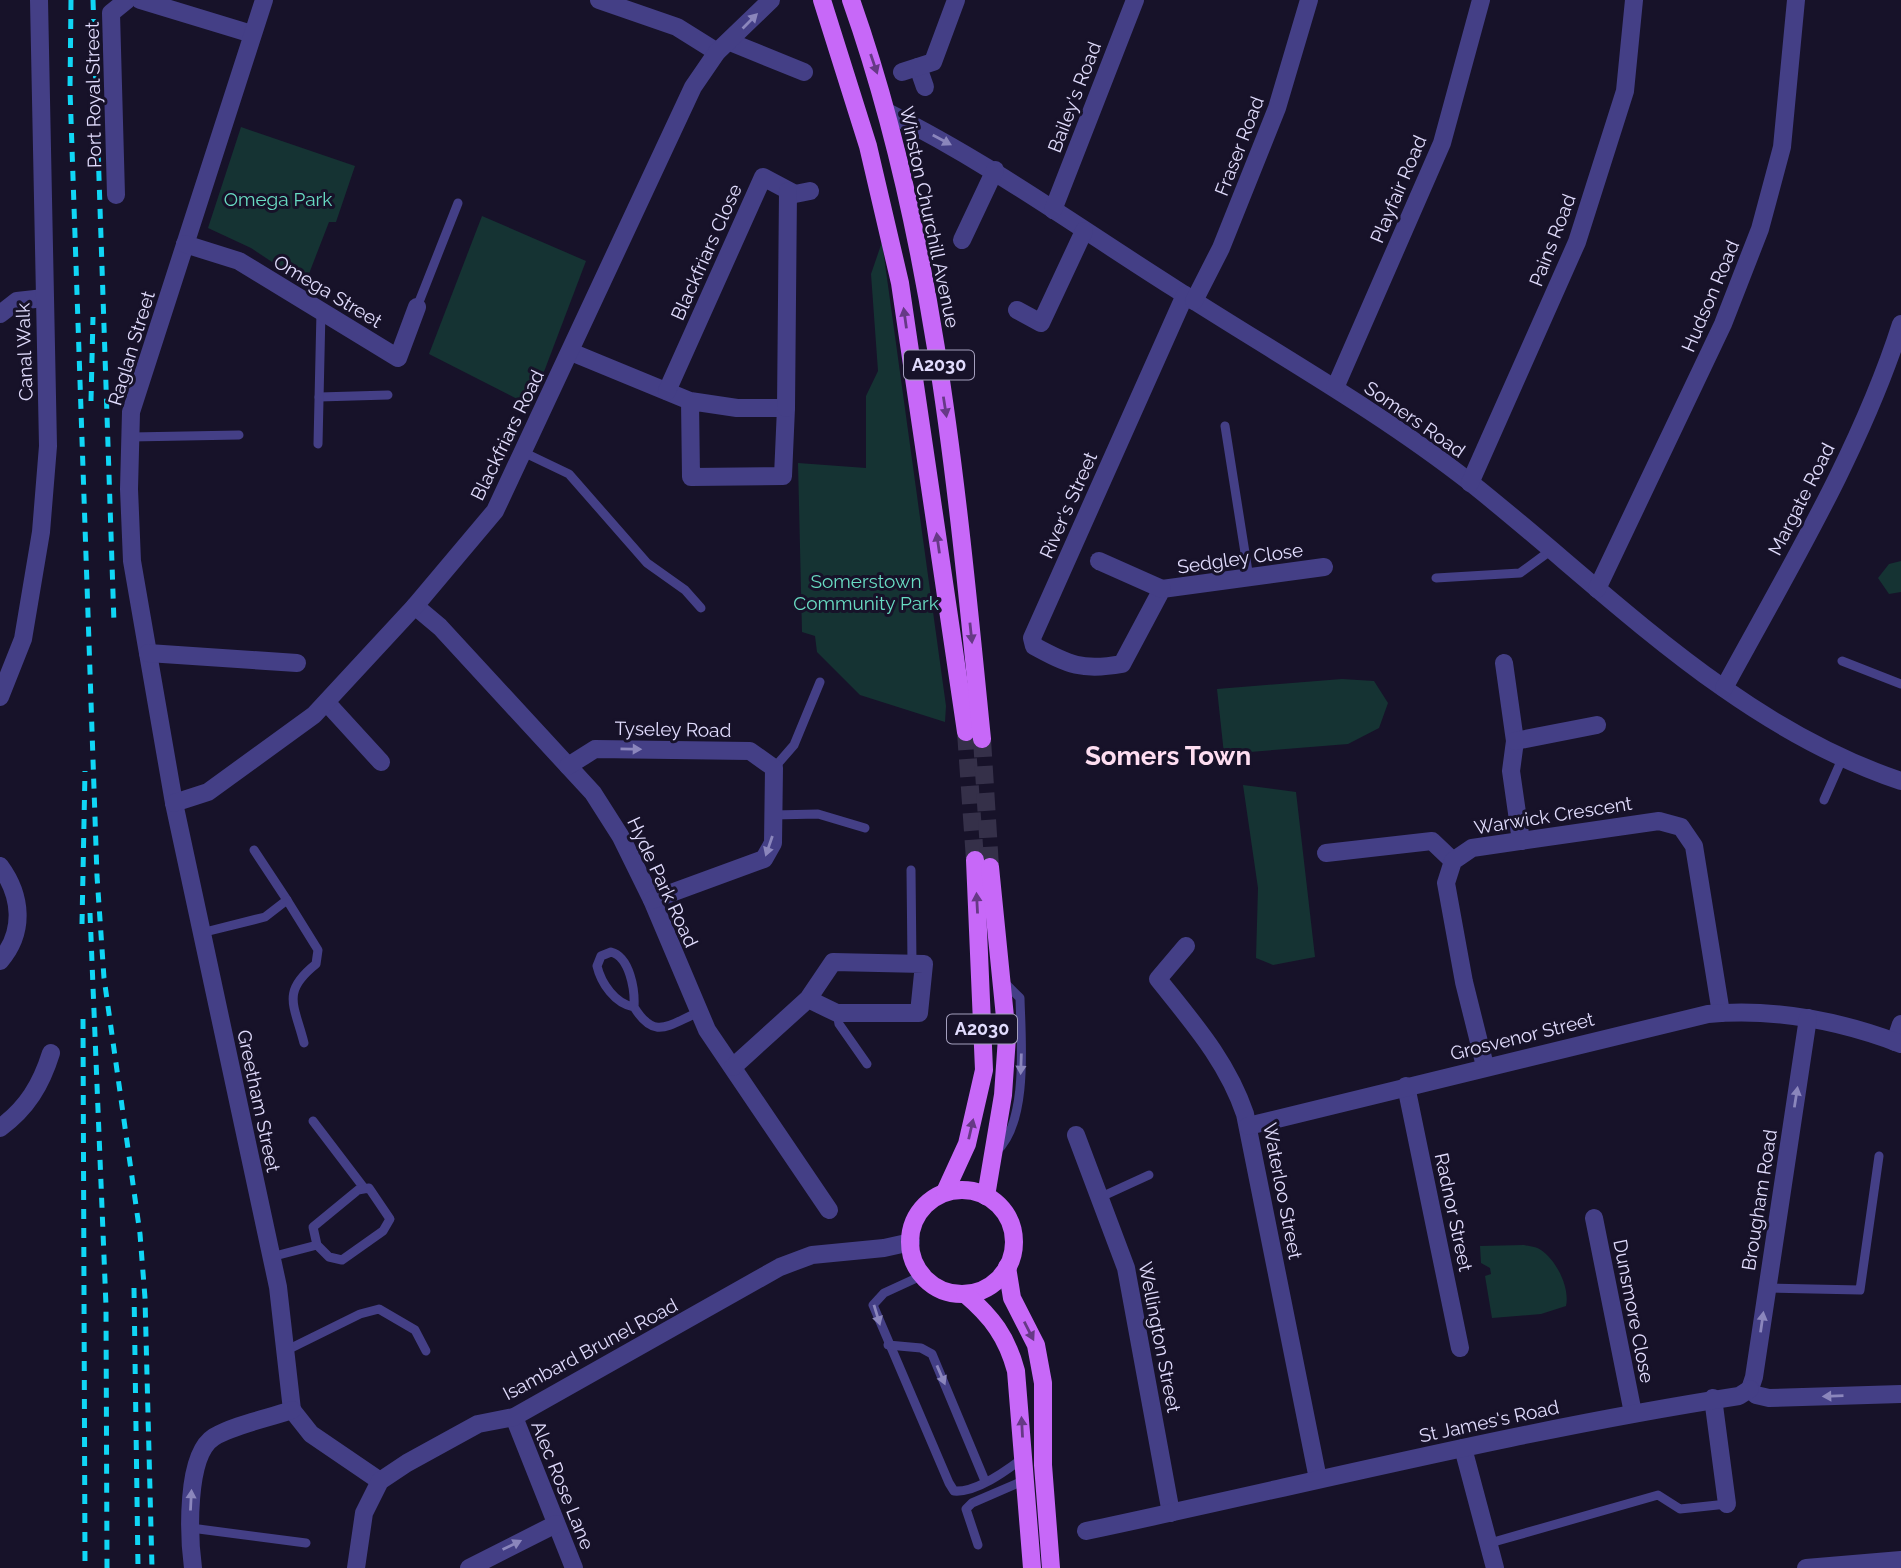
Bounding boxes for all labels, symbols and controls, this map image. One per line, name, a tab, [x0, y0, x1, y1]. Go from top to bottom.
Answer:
one-way arrow	[742, 12, 759, 29]
street label: Port Royal Street	[81, 21, 105, 168]
street label: Bailey's Road	[1043, 39, 1105, 155]
one-way arrow	[869, 54, 880, 75]
street label: Fraser Road	[1210, 93, 1268, 199]
street label: Winston Churchill Avenue	[896, 104, 964, 330]
street label: Playfair Road	[1365, 132, 1431, 246]
one-way arrow	[932, 134, 952, 145]
street label: Blackfriars Close	[666, 181, 746, 323]
park label: Omega Park	[224, 188, 332, 210]
street label: Pains Road	[1524, 191, 1580, 289]
street label: Hudson Road	[1677, 237, 1743, 355]
street label: Omega Street	[270, 250, 387, 332]
street label: Raglan Street	[103, 288, 159, 408]
street label: Canal Walk	[11, 303, 37, 401]
one-way arrow	[899, 307, 910, 329]
road number: A2030	[904, 351, 974, 380]
street label: Blackfriars Road	[466, 366, 548, 504]
street label: Somers Road	[1360, 376, 1470, 462]
one-way arrow	[940, 396, 951, 418]
street label: Margate Road	[1763, 439, 1839, 559]
street label: River's Street	[1035, 448, 1102, 562]
one-way arrow	[932, 532, 943, 554]
street label: Sedgley Close	[1176, 538, 1304, 578]
park label: Somerstown Community Park	[793, 570, 939, 614]
one-way arrow	[966, 622, 977, 644]
street label: Tyseley Road	[614, 717, 732, 741]
district label: Somers Town	[1085, 741, 1251, 771]
one-way arrow	[621, 744, 643, 755]
street label: Warwick Crescent	[1473, 792, 1634, 838]
street label: Hyde Park Road	[623, 813, 703, 951]
one-way arrow	[763, 836, 774, 857]
one-way arrow	[971, 892, 982, 914]
street label: Grosvenor Street	[1448, 1007, 1597, 1064]
road number: A2030	[947, 1014, 1017, 1044]
street label: Greetham Street	[233, 1028, 285, 1175]
one-way arrow	[1015, 1053, 1027, 1075]
one-way arrow	[1791, 1086, 1802, 1108]
one-way arrow	[965, 1118, 976, 1140]
street label: Waterloo Street	[1259, 1121, 1307, 1262]
street label: Brougham Road	[1737, 1128, 1781, 1272]
street label: Radnor Street	[1431, 1151, 1477, 1274]
street label: Dunsmore Close	[1609, 1237, 1659, 1385]
street label: Wellington Street	[1135, 1260, 1186, 1415]
street label: Isambard Brunel Road	[499, 1294, 681, 1404]
one-way arrow	[873, 1304, 883, 1325]
one-way arrow	[1756, 1311, 1767, 1333]
one-way arrow	[1023, 1321, 1034, 1341]
one-way arrow	[935, 1365, 946, 1386]
one-way arrow	[1822, 1391, 1844, 1402]
street label: St James's Road	[1417, 1395, 1561, 1447]
one-way arrow	[1016, 1415, 1027, 1437]
street label: Alec Rose Lane	[527, 1418, 599, 1552]
one-way arrow	[186, 1489, 197, 1511]
one-way arrow	[502, 1539, 522, 1551]

